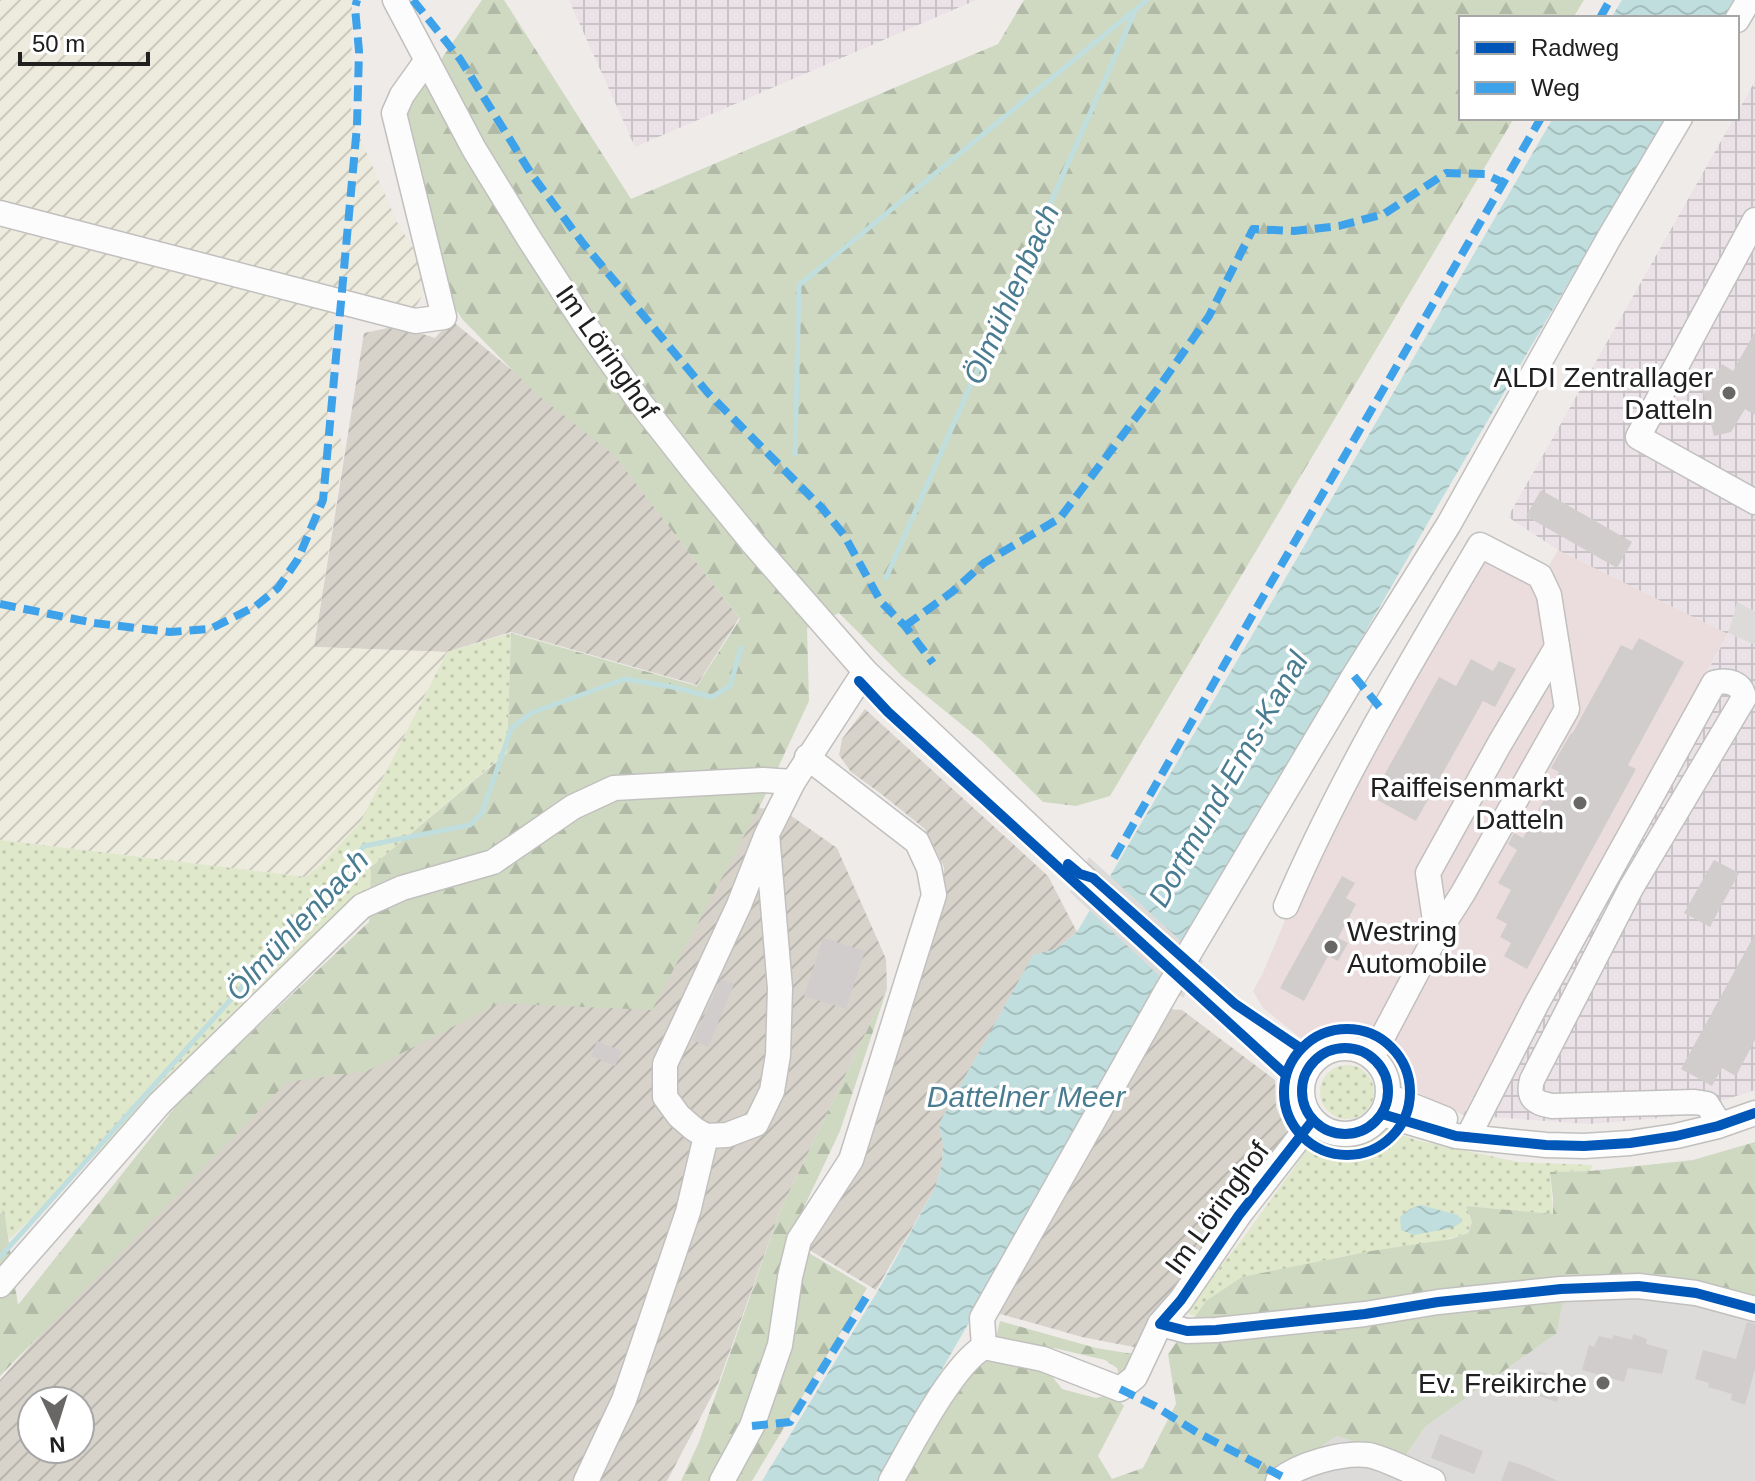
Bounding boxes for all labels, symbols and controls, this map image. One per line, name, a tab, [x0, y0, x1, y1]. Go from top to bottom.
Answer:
scale bar	[20, 16, 148, 66]
legend	[1459, 16, 1739, 120]
text: 50 m	[32, 30, 85, 57]
text: Radweg	[1531, 34, 1619, 61]
text: Weg	[1531, 74, 1580, 101]
water label: Ölmühlenbach	[957, 199, 1065, 389]
street label: Im Löringhof	[550, 279, 664, 425]
place label: ALDI Zentrallager Datteln	[1494, 362, 1713, 425]
marker: ALDI Zentrallager Datteln	[1720, 384, 1738, 402]
water label: Dortmund-Ems-Kanal	[1142, 645, 1315, 912]
place label: Raiffeisenmarkt Datteln	[1370, 772, 1564, 835]
marker: Raiffeisenmarkt Datteln	[1571, 794, 1589, 812]
water label: Ölmühlenbach	[219, 843, 375, 1007]
place label: Westring Automobile	[1347, 916, 1487, 979]
marker: Westring Automobile	[1322, 938, 1340, 956]
water label: Dattelner Meer	[927, 1080, 1126, 1113]
street label: Im Löringhof	[1159, 1136, 1275, 1280]
place label: Ev. Freikirche	[1418, 1368, 1587, 1399]
marker: Ev. Freikirche	[1594, 1374, 1612, 1392]
north arrow	[16, 1385, 96, 1465]
text: N	[49, 1431, 66, 1457]

